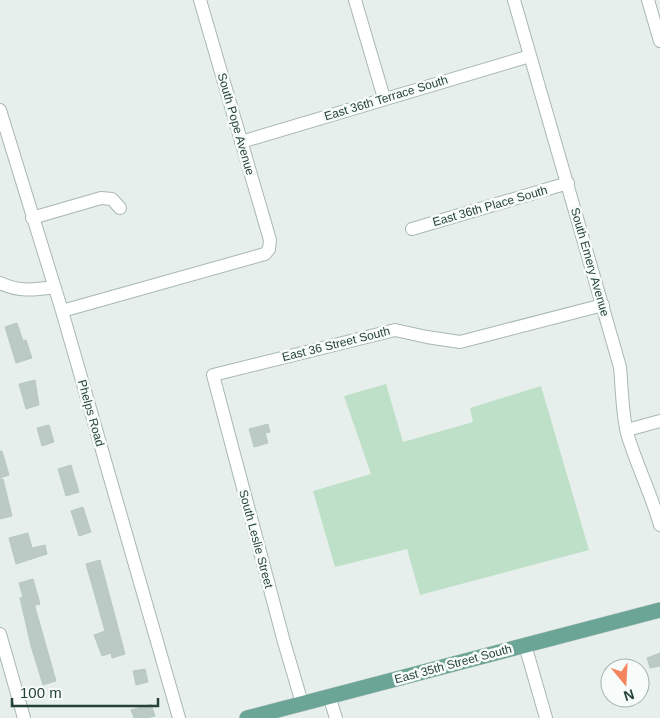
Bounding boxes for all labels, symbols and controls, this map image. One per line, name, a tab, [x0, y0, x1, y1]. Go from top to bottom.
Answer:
street label: South Pope Avenue	[215, 71, 257, 177]
street label: East 36th Terrace South	[322, 73, 450, 123]
street label: East 36th Place South	[431, 183, 549, 229]
street label: South Emery Avenue	[568, 206, 612, 318]
street label: East 36 Street South	[281, 324, 391, 364]
street label: Phelps Road	[75, 378, 107, 448]
street label: South Leslie Street	[236, 488, 276, 590]
street label: East 35th Street South	[393, 642, 513, 686]
north arrow	[600, 658, 650, 708]
scale bar	[12, 676, 159, 708]
text: 100 m	[20, 684, 62, 701]
text: N	[622, 686, 636, 705]

